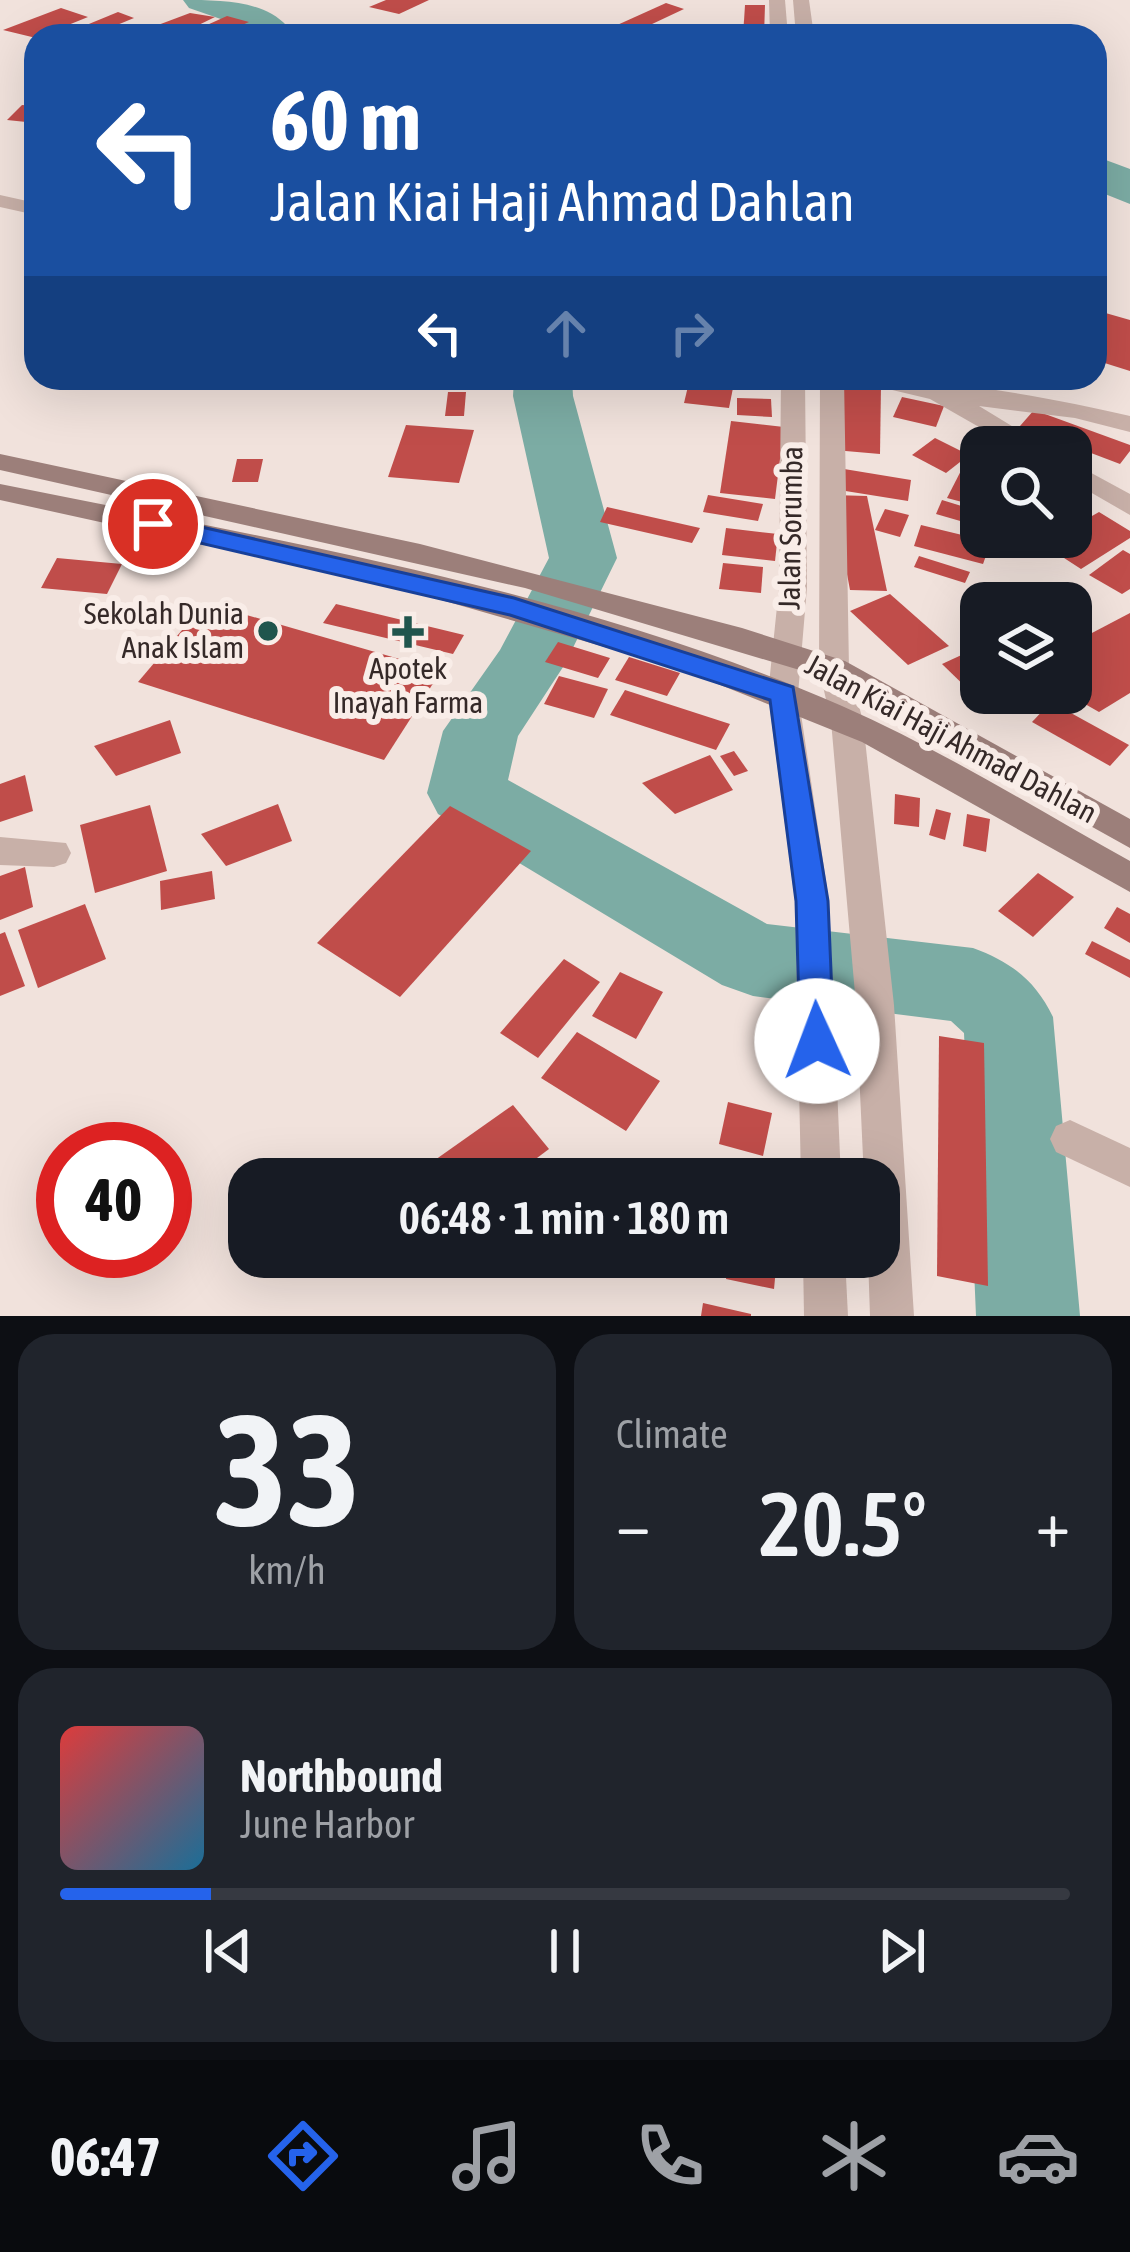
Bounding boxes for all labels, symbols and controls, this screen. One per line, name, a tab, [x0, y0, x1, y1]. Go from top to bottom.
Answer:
icon: left	[72, 72, 228, 228]
text: 60 m	[270, 72, 421, 168]
text: Jalan Kiai Haji Ahmad Dahlan	[270, 171, 855, 232]
icon: left	[407, 300, 473, 366]
icon: ahead	[533, 300, 599, 366]
icon: right	[659, 300, 725, 366]
map controls	[960, 426, 1092, 714]
button: search	[960, 426, 1092, 558]
street label: Jalan Sorumba	[772, 446, 808, 610]
pin	[102, 473, 204, 575]
icon: arrive	[120, 491, 186, 557]
button: layers	[960, 582, 1092, 714]
place label: Sekolah Dunia Anak Islam	[84, 596, 244, 664]
marker: Sekolah Dunia Anak Islam	[255, 618, 281, 644]
marker: Apotek Inayah Farma	[395, 619, 421, 645]
street label: Jalan Kiai Haji Ahmad Dahlan	[800, 647, 1103, 829]
place label: Apotek Inayah Farma	[333, 651, 483, 719]
position arrow	[754, 978, 880, 1104]
speed limit sign: 40	[36, 1122, 192, 1278]
text: 06:48 · 1 min · 180 m	[399, 1192, 729, 1244]
text: 33	[214, 1380, 360, 1559]
text: Climate	[616, 1412, 728, 1456]
text: 20.5°	[759, 1472, 927, 1575]
text: −	[616, 1485, 650, 1561]
text: +	[1036, 1485, 1070, 1561]
text: km/h	[248, 1548, 326, 1592]
text: Northbound	[240, 1750, 443, 1802]
text: June Harbor	[240, 1802, 414, 1846]
icon: previous	[195, 1918, 261, 1984]
icon: pause	[532, 1918, 598, 1984]
icon: next	[869, 1918, 935, 1984]
icon: directions	[261, 2114, 345, 2198]
icon: music	[445, 2114, 529, 2198]
icon: phone	[628, 2114, 712, 2198]
icon: climate	[812, 2114, 896, 2198]
icon: car	[996, 2114, 1080, 2198]
text: 06:47	[50, 2126, 161, 2187]

